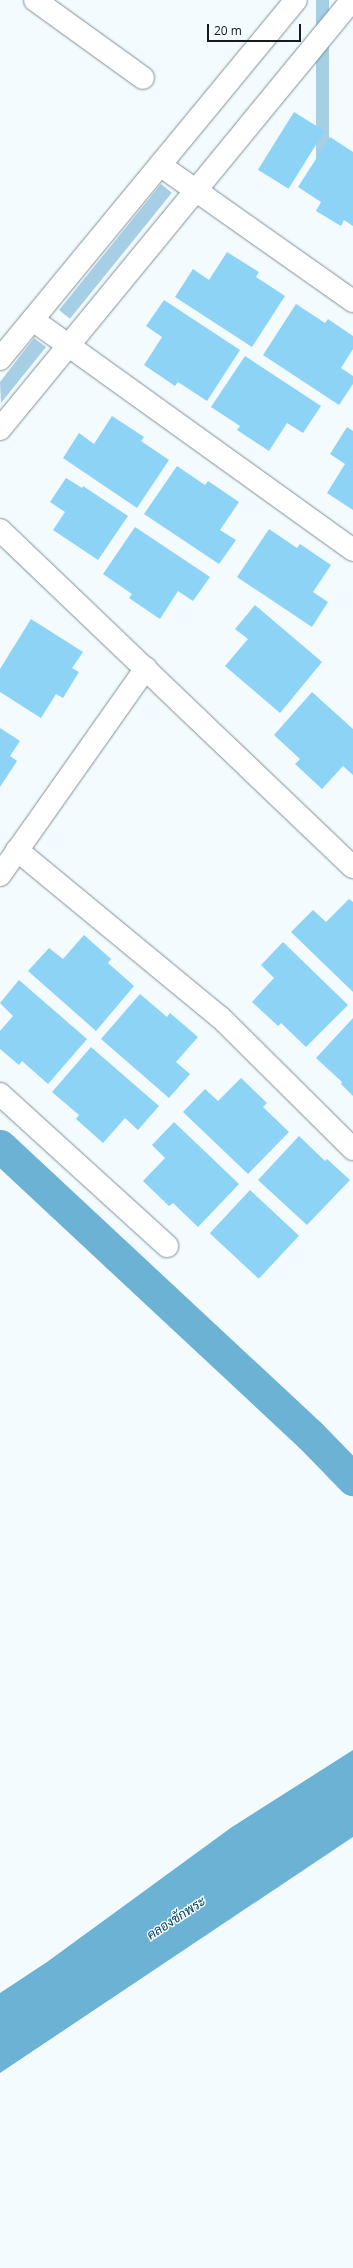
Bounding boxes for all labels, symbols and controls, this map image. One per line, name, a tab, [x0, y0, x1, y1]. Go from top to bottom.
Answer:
scale bar	[209, 16, 303, 42]
text: 20 m	[214, 22, 242, 39]
water label: คลองชักพระ	[144, 1893, 208, 1943]

